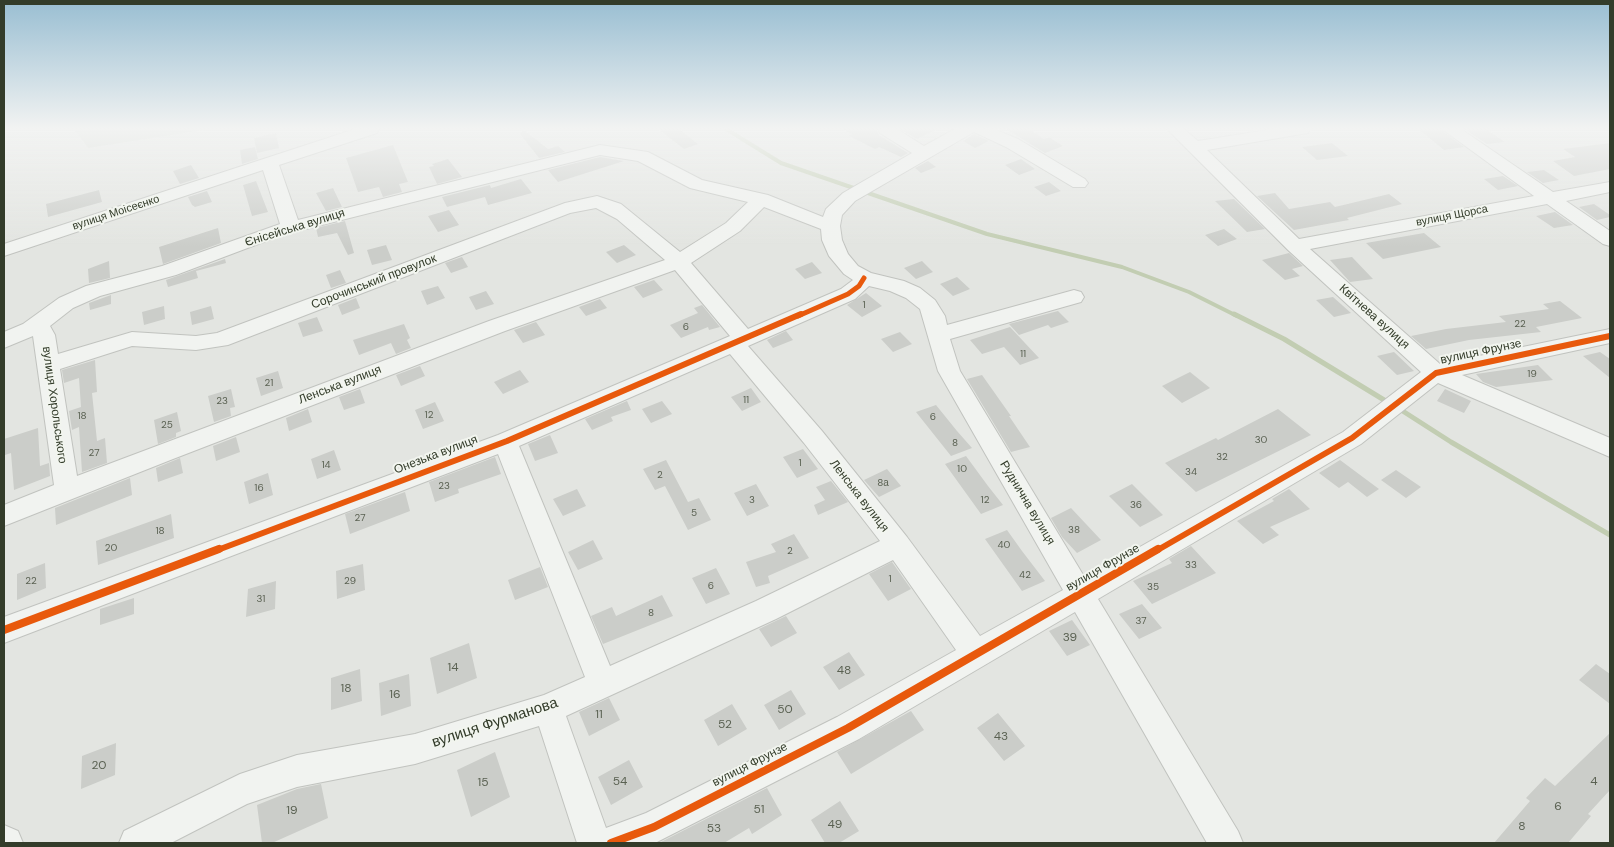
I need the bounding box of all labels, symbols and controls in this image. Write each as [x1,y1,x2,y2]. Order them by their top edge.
street label: вулиця Моісеєнко [71,193,161,233]
street label: вулиця Щорса [1415,203,1489,229]
street label: Єнісейська вулиця [243,206,347,250]
street label: Сорочинський провулок [309,251,439,313]
street label: Квітнева вулиця [1336,282,1412,352]
house number: 1 [862,299,866,311]
house number: 22 [1514,318,1526,330]
house number: 6 [683,321,689,333]
street label: вулиця Фрунзе [1439,336,1523,368]
street label: вулиця Хорольського [39,346,69,464]
house number: 11 [1020,348,1026,360]
street label: Ленська вулиця [296,363,384,407]
house number: 19 [1527,368,1537,380]
house number: 21 [265,377,273,389]
house number: 11 [743,394,749,406]
house number: 23 [216,395,228,407]
house number: 12 [425,409,433,421]
house number: 18 [77,410,87,422]
house number: 6 [930,411,936,423]
house number: 25 [161,419,173,431]
street label: Онезька вулиця [392,432,480,478]
house number: 30 [1255,434,1267,446]
house number: 8 [952,437,958,449]
house number: 27 [89,447,99,459]
house number: 32 [1216,451,1228,463]
house number: 1 [798,457,802,469]
street label: Ленська вулиця [826,457,892,535]
street label: Руднична вулиця [996,458,1058,548]
house number: 14 [321,459,331,471]
house number: 10 [957,463,967,475]
house number: 34 [1185,466,1197,478]
house number: 2 [657,469,663,481]
house number: 8а [877,477,889,489]
house number: 23 [438,480,450,492]
house number: 16 [254,482,264,494]
house number: 3 [749,494,755,506]
house number: 12 [981,494,989,506]
house number: 36 [1130,499,1142,511]
house number: 5 [691,507,697,519]
house number: 27 [355,512,365,524]
house number: 38 [1068,524,1080,536]
house number: 18 [155,525,165,537]
house number: 40 [998,539,1010,551]
street label: вулиця Фрунзе [1064,541,1142,595]
house number: 20 [105,542,117,554]
house number: 2 [787,545,793,557]
house number: 33 [1185,559,1197,571]
house number: 42 [1019,569,1031,581]
house number: 1 [888,573,892,585]
house number: 22 [25,575,37,587]
house number: 29 [344,575,356,587]
house number: 6 [708,580,714,592]
house number: 35 [1147,581,1159,593]
house number: 31 [257,593,265,605]
house number: 8 [648,607,654,619]
house number: 37 [1135,615,1147,627]
house number: 39 [1063,631,1077,645]
house number: 14 [447,661,459,675]
house number: 48 [837,664,851,678]
house number: 18 [340,682,352,696]
house number: 16 [389,688,401,702]
street label: вулиця Фурманова [430,694,560,752]
house number: 50 [777,703,793,717]
house number: 11 [595,708,603,722]
house number: 52 [718,718,732,732]
house number: 43 [994,730,1008,744]
street label: вулиця Фрунзе [710,740,790,790]
house number: 20 [92,759,106,773]
house number: 54 [613,775,627,789]
house number: 4 [1590,775,1598,789]
house number: 15 [477,776,489,790]
house number: 6 [1554,800,1562,814]
house number: 51 [753,803,765,817]
house number: 19 [286,804,298,818]
house number: 49 [828,818,842,832]
house number: 8 [1518,820,1526,834]
house number: 53 [707,822,721,836]

